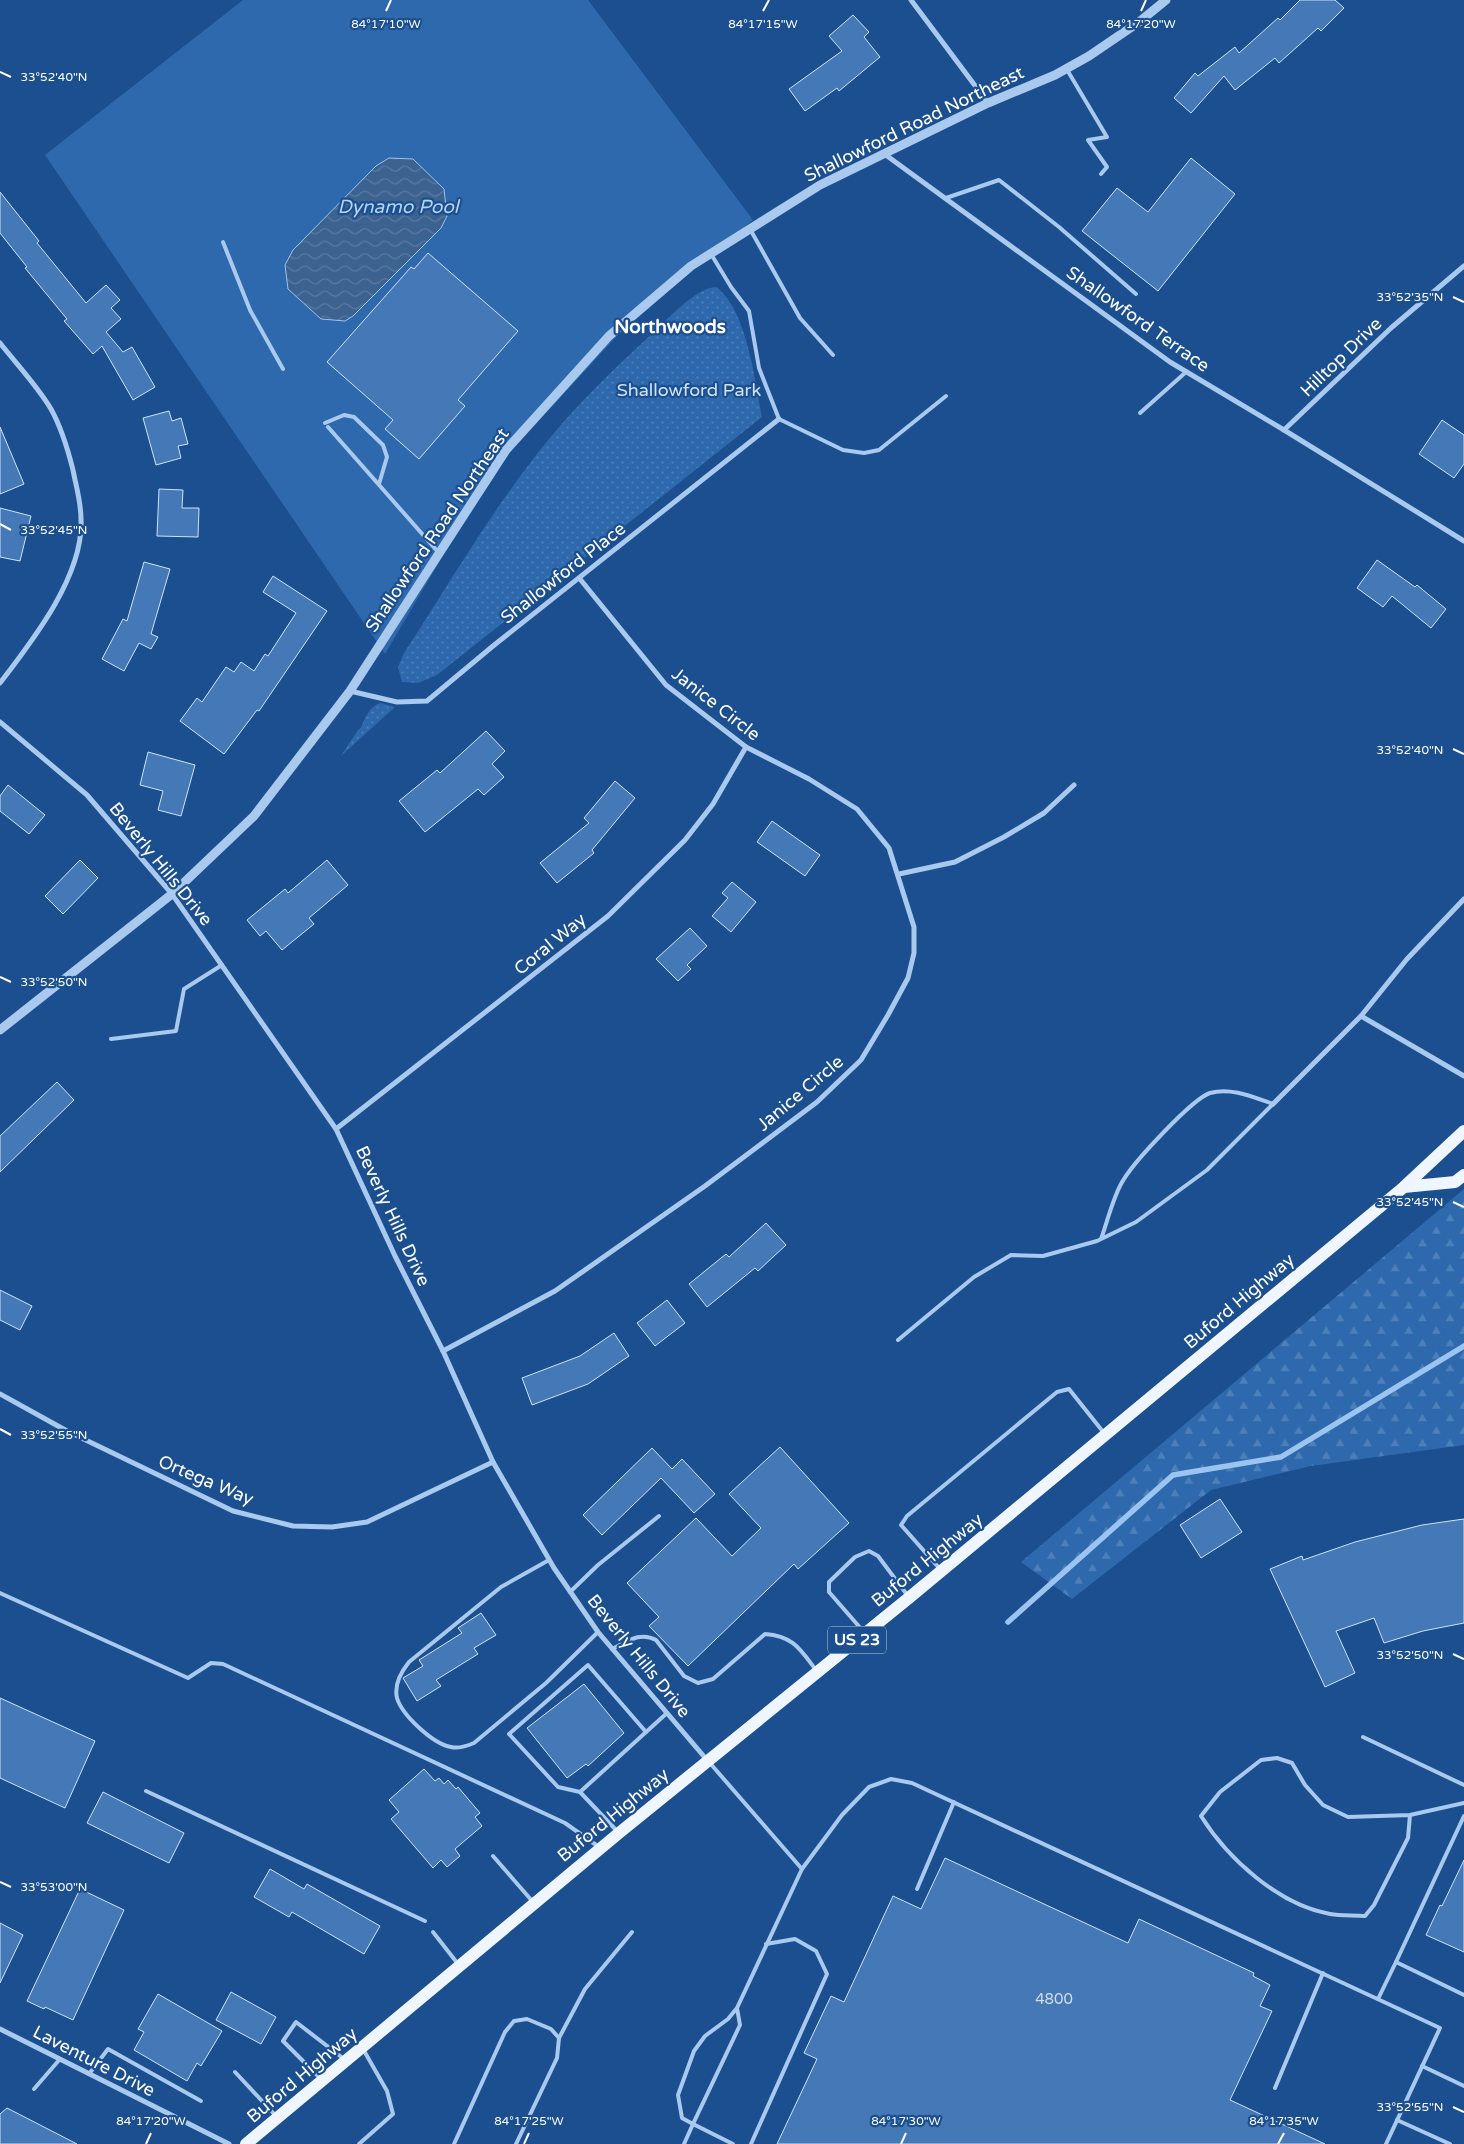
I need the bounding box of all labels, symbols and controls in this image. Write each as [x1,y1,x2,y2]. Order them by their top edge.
text: 84°17'10"W [351,17,421,31]
text: 84°17'15"W [728,17,798,31]
text: 84°17'20"W [1106,17,1176,31]
street label: Shallowford Road Northeast [801,61,1027,187]
text: 33°52'40"N [21,70,88,84]
water label: Dynamo Pool [338,196,461,218]
street label: Shallowford Terrace [1062,261,1214,377]
text: 33°52'35"N [1377,290,1444,304]
street label: Hilltop Drive [1296,313,1386,401]
district label: Northwoods [614,316,726,338]
park label: Shallowford Park [617,379,761,401]
street label: Shallowford Road Northeast [360,424,514,636]
street label: Shallowford Place [496,517,630,629]
text: 33°52'45"N [21,523,88,537]
street label: Janice Circle [667,663,765,745]
text: 33°52'40"N [1377,743,1444,757]
street label: Beverly Hills Drive [105,798,217,930]
street label: Coral Way [509,908,591,980]
text: 33°52'50"N [21,975,88,989]
street label: Janice Circle [752,1050,848,1136]
street label: Beverly Hills Drive [351,1142,435,1290]
text: 33°52'45"N [1377,1195,1444,1209]
street label: Buford Highway [1179,1248,1299,1353]
text: 33°52'55"N [21,1428,88,1442]
street label: Ortega Way [155,1450,257,1510]
street label: Buford Highway [867,1508,987,1612]
street label: Beverly Hills Drive [583,1590,695,1722]
road number: US 23 [828,1626,886,1654]
text: 33°52'50"N [1377,1648,1444,1662]
street label: Buford Highway [553,1763,673,1867]
text: 33°53'00"N [21,1880,88,1894]
house number: 4800 [1035,1990,1073,2008]
street label: Laventure Drive [29,2021,159,2101]
street label: Buford Highway [242,2022,362,2127]
text: 33°52'55"N [1377,2100,1444,2114]
text: 84°17'20"W [116,2114,186,2128]
text: 84°17'25"W [494,2114,564,2128]
text: 84°17'30"W [871,2114,941,2128]
text: 84°17'35"W [1249,2114,1319,2128]

